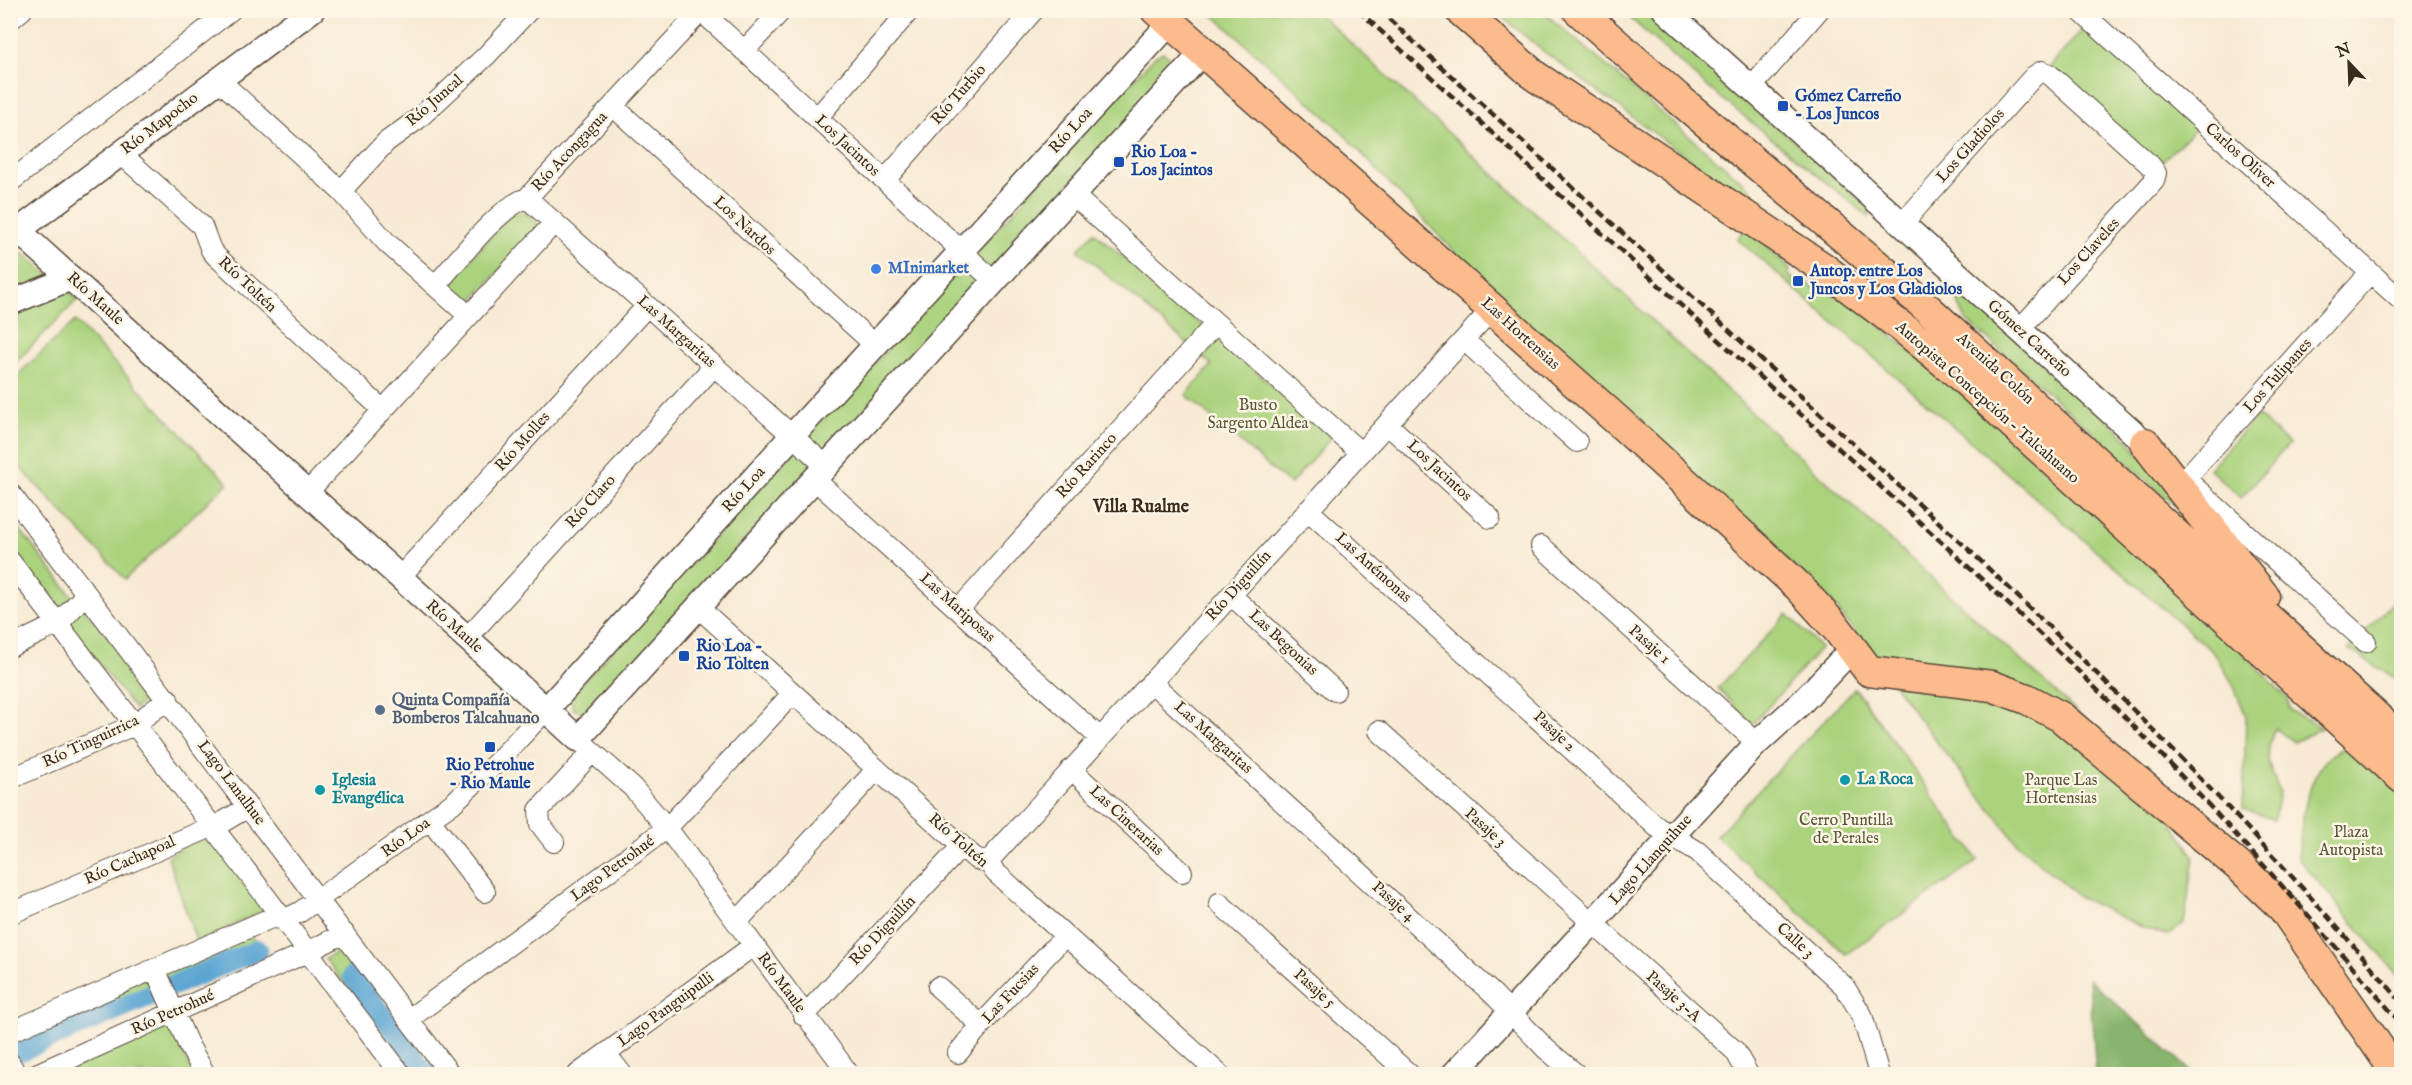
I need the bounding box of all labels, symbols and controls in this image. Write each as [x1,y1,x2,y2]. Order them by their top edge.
north arrow [2319,33,2379,93]
text: N [2333,39,2354,63]
street label: Río Turbio [927,60,991,130]
street label: Río Juncal [402,70,468,131]
place label: Gómez Carreño - Los Juncos [1795,87,1902,125]
street label: Río Mapocho [117,88,203,160]
marker: Gómez Carreño - Los Juncos [1776,99,1790,113]
street label: Río Loa [1045,104,1097,158]
street label: Los Gladiolos [1932,104,2010,187]
street label: Río Acongagua [528,108,612,196]
street label: Los Jacintos [810,111,884,181]
street label: Carlos Oliver [2200,119,2280,193]
place label: Rio Loa - Los Jacintos [1131,143,1213,181]
marker: Rio Loa - Los Jacintos [1112,155,1126,169]
street label: Los Nardos [709,192,780,260]
street label: Los Claveles [2054,214,2125,290]
street label: Río Toltén [214,253,281,318]
place label: MInimarket [888,259,970,279]
marker: MInimarket [869,262,883,276]
place label: Autop. entre Los Juncos y Los Gladiolos [1808,262,1962,300]
street label: Río Maule [62,268,128,330]
marker: Autop. entre Los Juncos y Los Gladiolos [1791,274,1805,288]
street label: Las Margaritas [633,291,720,373]
street label: Las Hortensias [1476,293,1564,375]
street label: Gómez Carreño [1983,296,2076,382]
street label: Autopista Concepción - Talcahuano [1890,317,2084,489]
street label: Avenida Colón [1951,328,2038,410]
street label: Los Tulipanes [2239,334,2317,417]
park label: Busto Sargento Aldea [1208,396,1309,434]
street label: Río Molles [491,408,555,476]
street label: Río Rarinco [1052,429,1122,503]
street label: Los Jacintos [1402,436,1476,506]
street label: Río Loa [718,463,770,517]
street label: Río Claro [562,471,621,533]
district label: Villa Rualme [1092,496,1190,519]
street label: Las Anémonas [1331,528,1416,608]
street label: Río Diguillín [1202,546,1276,626]
street label: Las Mariposas [915,569,999,647]
street label: Río Maule [421,596,487,658]
street label: Las Begonias [1244,606,1322,681]
street label: Pasaje 1 [1624,621,1674,669]
place label: Rio Loa - Rio Tolten [696,637,769,675]
marker: Rio Loa - Rio Tolten [677,649,691,663]
place label: Quinta Compañía Bomberos Talcahuano [392,691,540,729]
street label: Las Margaritas [1170,697,1257,779]
marker: Quinta Compañía Bomberos Talcahuano [373,703,387,717]
street label: Pasaje 2 [1529,707,1579,757]
street label: Río Tinguirrica [40,711,142,773]
street label: Lago Lanalhue [193,737,269,829]
marker: Rio Petrohue - Rio Maule [483,740,497,754]
place label: Rio Petrohue - Rio Maule [446,756,535,794]
place label: La Roca [1857,770,1914,790]
place label: Iglesia Evangélica [332,771,405,809]
park label: Parque Las Hortensias [2025,771,2098,809]
marker: La Roca [1838,773,1852,787]
street label: Las Cinerarias [1085,781,1168,861]
marker: Iglesia Evangélica [313,783,327,797]
street label: Pasaje 3 [1460,804,1510,852]
street label: Río Toltén [924,810,992,873]
street label: Lago Llanquihue [1605,811,1697,909]
park label: Cerro Puntilla de Perales [1799,811,1893,849]
street label: Río Loa [378,814,434,862]
park label: Plaza Autopista [2318,823,2383,861]
street label: Río Cachapoal [81,832,179,890]
street label: Lago Petrohué [567,832,659,906]
street label: Pasaje 4 [1367,877,1419,927]
street label: Río Diguillín [846,892,921,970]
street label: Calle 3 [1772,919,1818,963]
street label: Río Maule [752,949,810,1017]
street label: Las Fucsias [978,959,1044,1028]
street label: Pasaje 5 [1289,965,1339,1013]
street label: Pasaje 3-A [1641,967,1706,1028]
street label: Lago Panguipulli [614,968,718,1052]
street label: Río Petrohué [128,986,218,1040]

